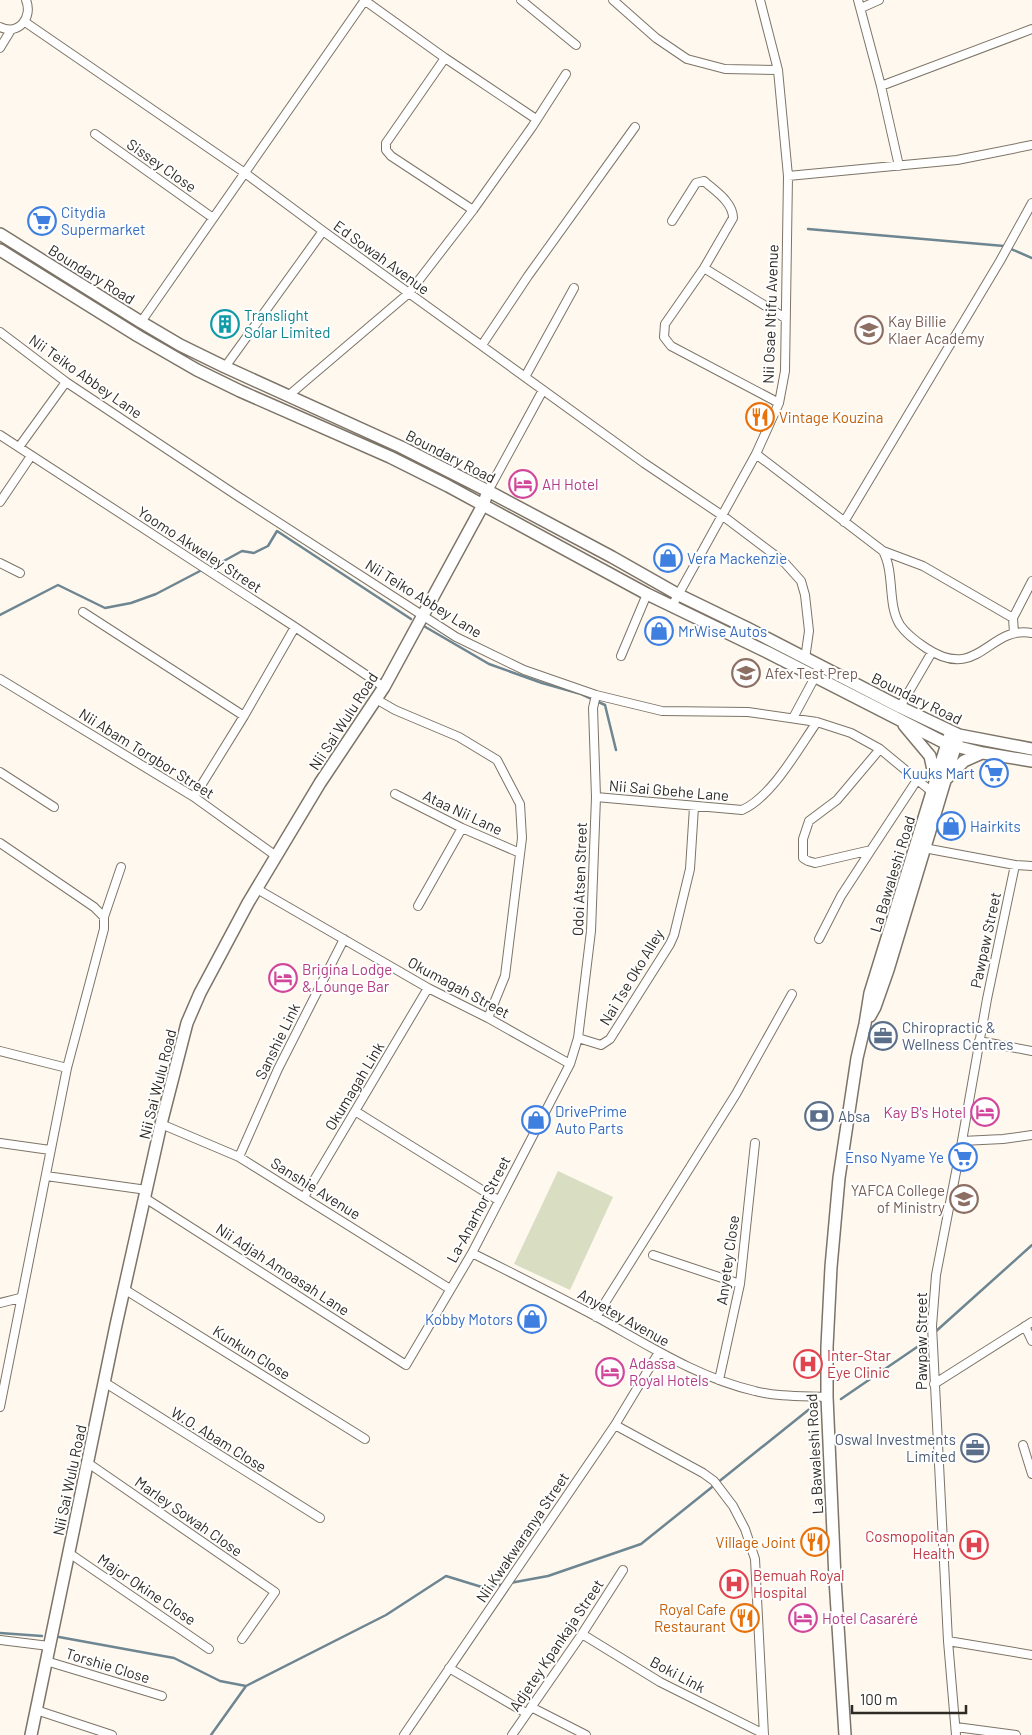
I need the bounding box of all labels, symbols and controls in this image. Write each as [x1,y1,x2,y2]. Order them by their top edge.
street label: Sissey Close [124,135,200,195]
place label: Citydia Supermarket [61,203,146,238]
supermarket icon: Citydia Supermarket [27,206,57,236]
street label: Ed Sowah Avenue [331,216,433,298]
street label: Boundary Road [45,240,139,308]
street label: Nii Osae Ntifu Avenue [759,244,781,384]
place label: Translight Solar Limited [244,306,331,341]
building icon: Translight Solar Limited [210,309,240,339]
place label: Kay Billie Klaer Academy [888,312,985,347]
school or university icon: Kay Billie Klaer Academy [854,315,884,345]
street label: Nii Teiko Abbey Lane [26,330,146,422]
restaurant icon: Vintage Kouzina [745,402,775,432]
place label: Vintage Kouzina [779,408,883,426]
street label: Boundary Road [403,426,499,486]
hotel icon: AH Hotel [508,469,538,499]
place label: AH Hotel [542,475,599,493]
street label: Yoomo Akweley Street [134,502,266,596]
shop icon: Vera Mackenzie [653,543,683,573]
place label: Vera Mackenzie [687,549,787,567]
street label: Nii Teiko Abbey Lane [363,555,485,641]
shop icon: MrWise Autos [644,616,674,646]
place label: MrWise Autos [678,622,767,640]
school or university icon: Afex Test Prep [731,658,761,688]
place label: Afex Test Prep [765,664,858,682]
street label: Boundary Road [869,668,965,728]
street label: Nii Sai Wulu Road [305,669,381,773]
street label: Nii Abam Torgbor Street [76,704,218,802]
supermarket icon: Kuuks Mart [979,758,1009,788]
place label: Kuuks Mart [903,764,975,782]
street label: Nii Sai Gbehe Lane [608,776,730,804]
street label: Ataa Nii Lane [420,786,506,838]
shop icon: Hairkits [936,811,966,841]
street label: La Bawaleshi Road [866,814,918,934]
place label: Hairkits [970,817,1021,835]
street label: Odoi Atsen Street [568,822,590,936]
street label: Pawpaw Street [966,890,1004,990]
street label: Nai Tse Oko Alley [595,926,667,1028]
street label: Okumagah Street [405,953,513,1021]
place label: Brigina Lodge & Lounge Bar [302,960,392,995]
hotel icon: Brigina Lodge & Lounge Bar [268,963,298,993]
street label: Sanshie Link [251,1000,303,1082]
place label: Chiropractic & Wellness Centres [902,1018,1013,1053]
office icon: Chiropractic & Wellness Centres [868,1021,898,1051]
street label: Nii Sai Wulu Road [135,1027,179,1141]
street label: Okumagah Link [321,1038,388,1133]
hotel icon: Kay B's Hotel [970,1097,1000,1127]
bank icon: Absa [804,1101,834,1131]
place label: DrivePrime Auto Parts [555,1102,627,1137]
place label: Kay B's Hotel [884,1103,966,1121]
shop icon: DrivePrime Auto Parts [521,1105,551,1135]
place label: Absa [838,1107,870,1125]
supermarket icon: Enso Nyame Ye [948,1142,978,1172]
place label: Enso Nyame Ye [845,1148,944,1166]
street label: Sanshie Avenue [268,1153,364,1223]
street label: La-Anarhor Street [442,1153,514,1265]
place label: YAFCA College of Ministry [851,1181,945,1216]
school or university icon: YAFCA College of Ministry [949,1184,979,1214]
street label: Anyetey Close [712,1214,742,1306]
street label: Nii Adjah Amoasah Lane [213,1219,353,1319]
street label: Anyetey Avenue [575,1284,673,1350]
street label: Pawpaw Street [912,1292,930,1390]
shop icon: Kobby Motors [517,1304,547,1334]
place label: Kobby Motors [425,1310,513,1328]
street label: Kunkun Close [210,1321,294,1383]
place label: Inter-Star Eye Clinic [827,1346,891,1381]
hospital icon: Inter-Star Eye Clinic [793,1349,823,1379]
place label: Adassa Royal Hotels [629,1354,709,1389]
hotel icon: Adassa Royal Hotels [595,1357,625,1387]
street label: La Bawaleshi Road [802,1393,826,1515]
street label: W.O. Abam Close [168,1402,270,1476]
street label: Nii Sai Wulu Road [48,1423,90,1537]
place label: Oswal Investments Limited [835,1430,956,1465]
office icon: Oswal Investments Limited [960,1433,990,1463]
street label: Nii Kwakwaranya Street [472,1468,572,1606]
street label: Marley Sowah Close [132,1472,246,1560]
restaurant icon: Village Joint [800,1527,830,1557]
place label: Cosmopolitan Health [865,1527,955,1562]
hospital icon: Cosmopolitan Health [959,1530,989,1560]
place label: Village Joint [716,1533,796,1551]
street label: Major Okine Close [95,1550,199,1628]
place label: Bemuah Royal Hospital [753,1566,844,1601]
hospital icon: Bemuah Royal Hospital [719,1569,749,1599]
street label: Adjetey Kpankaja Street [505,1576,607,1714]
place label: Royal Cafe Restaurant [654,1600,726,1635]
restaurant icon: Royal Cafe Restaurant [730,1603,760,1633]
hotel icon: Hotel Casaréré [788,1603,818,1633]
place label: Hotel Casaréré [822,1609,918,1627]
street label: Torshie Close [64,1644,152,1686]
street label: Boki Link [647,1652,709,1696]
scale bar [852,1682,966,1714]
text: 100 m [860,1690,898,1708]

